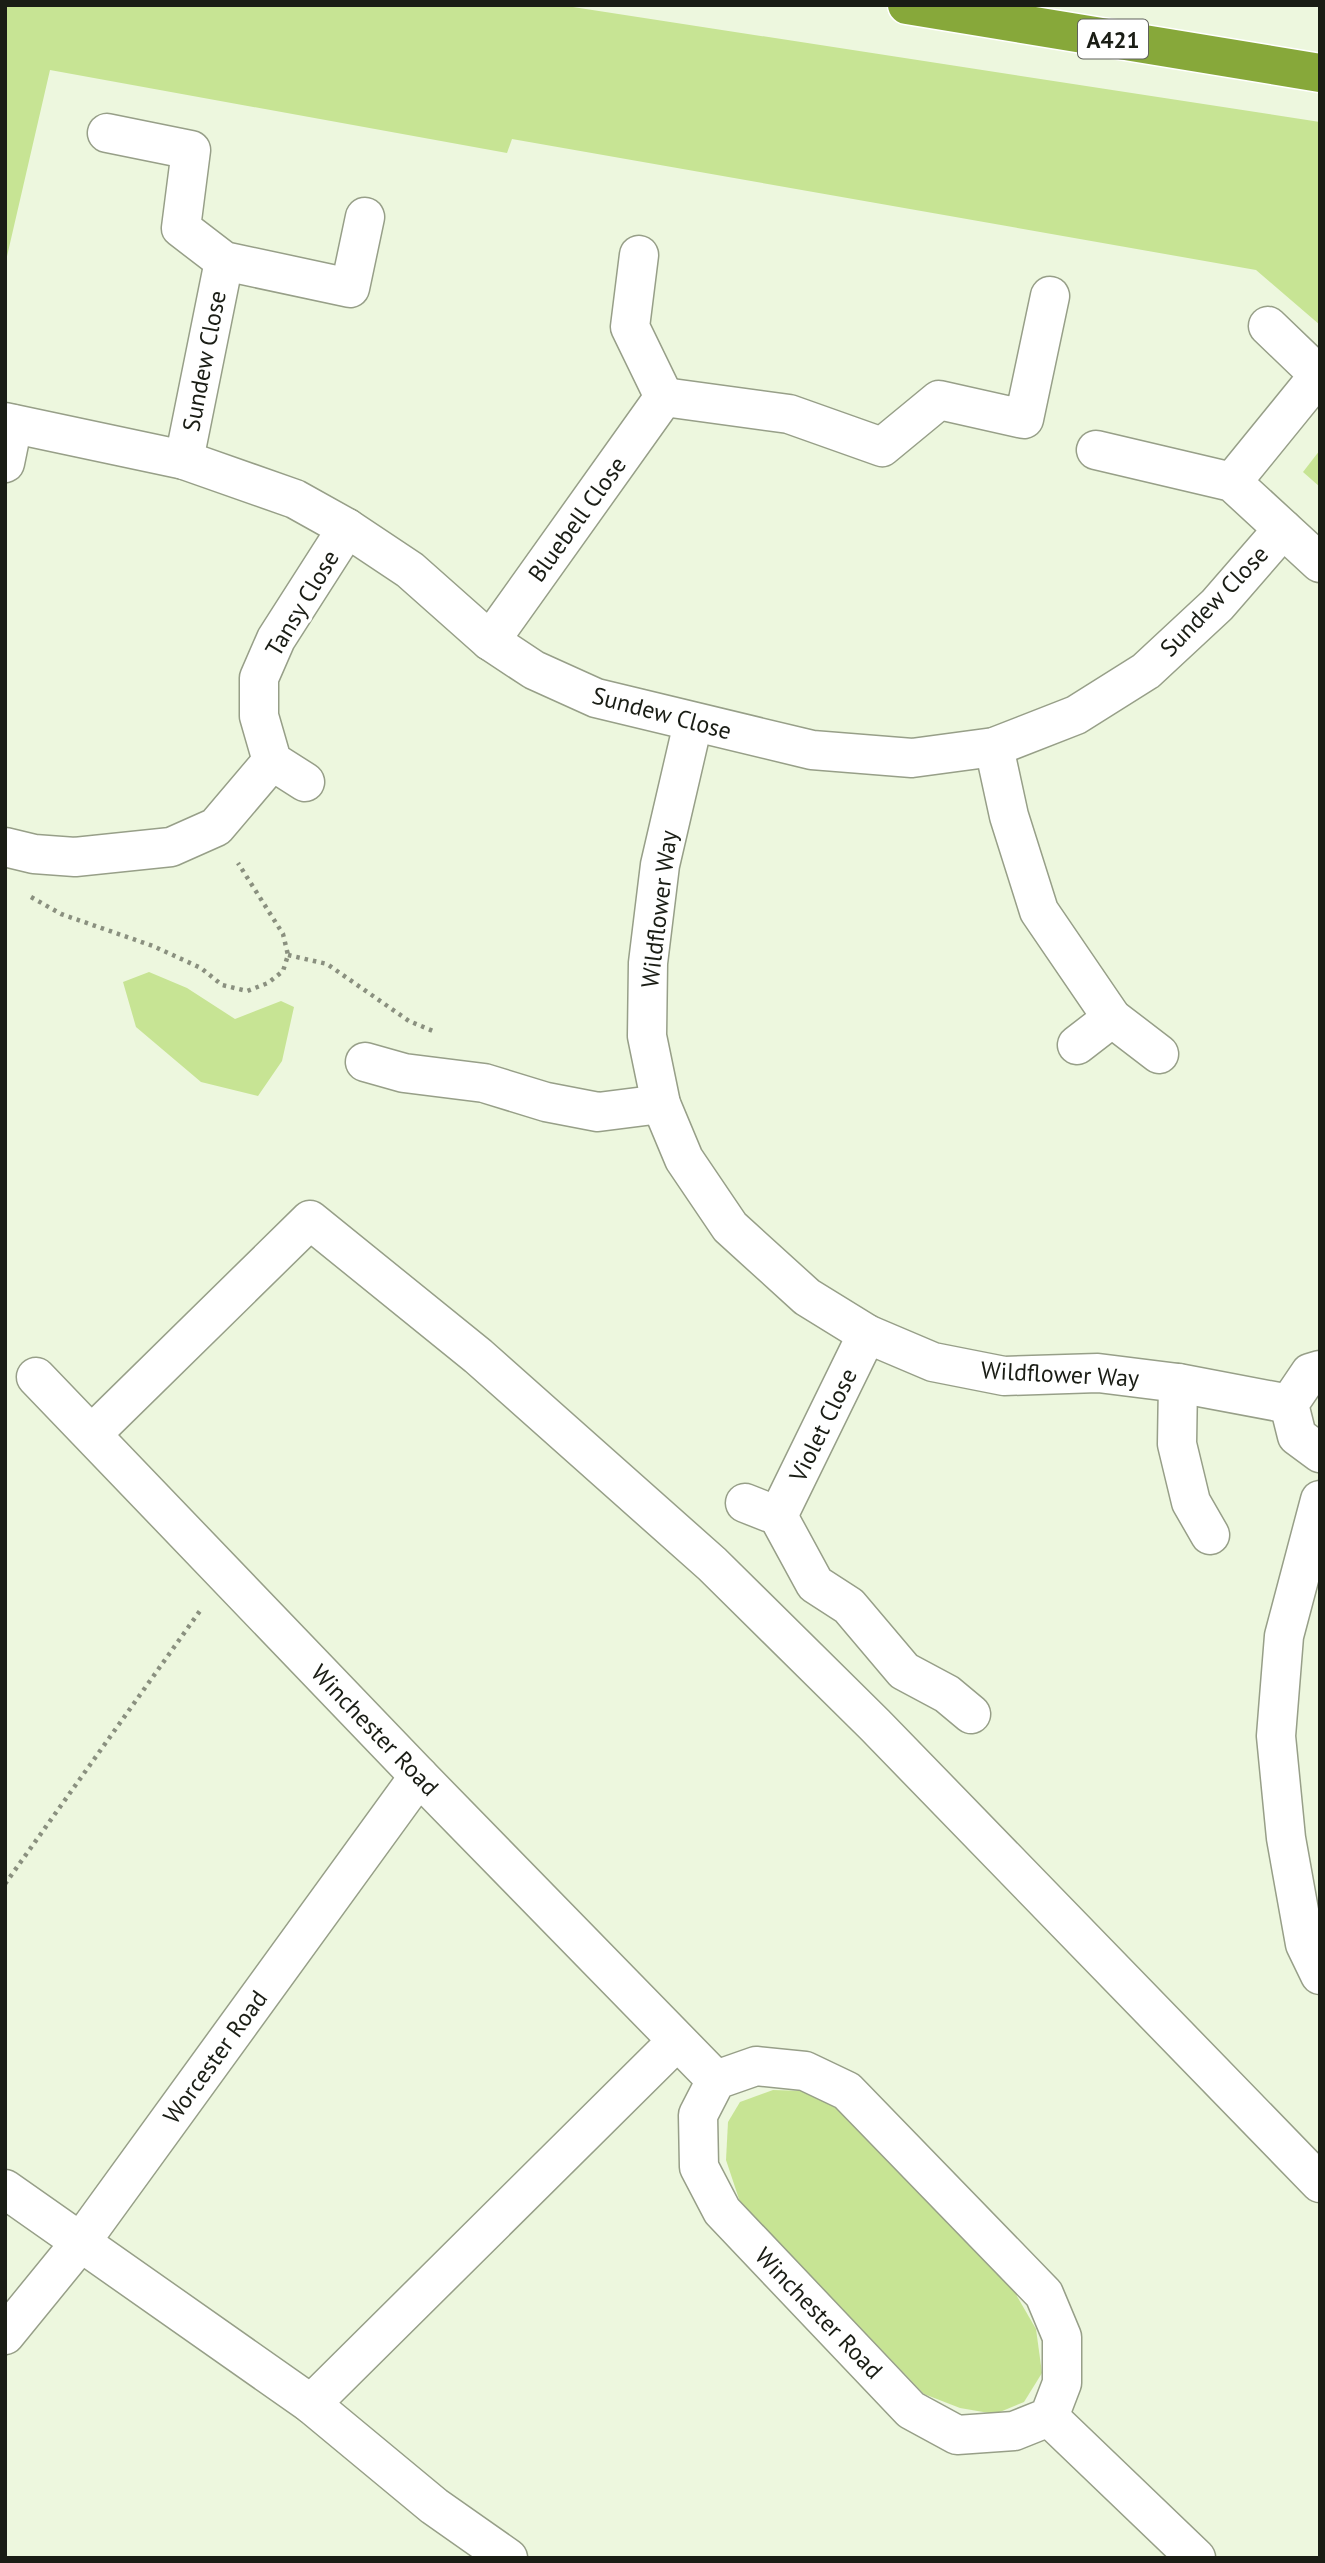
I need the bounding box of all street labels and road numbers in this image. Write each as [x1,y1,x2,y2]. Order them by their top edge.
road number: A421 [1078,20,1148,58]
street label: Sundew Close [175,288,233,434]
street label: Bluebell Close [521,450,633,588]
street label: Sundew Close [1153,539,1275,663]
street label: Tansy Close [258,544,346,662]
street label: Sundew Close [589,680,735,746]
street label: Wildflower Way [634,828,684,990]
street label: Wildflower Way [980,1354,1140,1394]
street label: Violet Close [782,1363,864,1488]
street label: Winchester Road [304,1658,446,1802]
street label: Worcester Road [156,1984,274,2130]
street label: Winchester Road [748,2241,890,2385]

